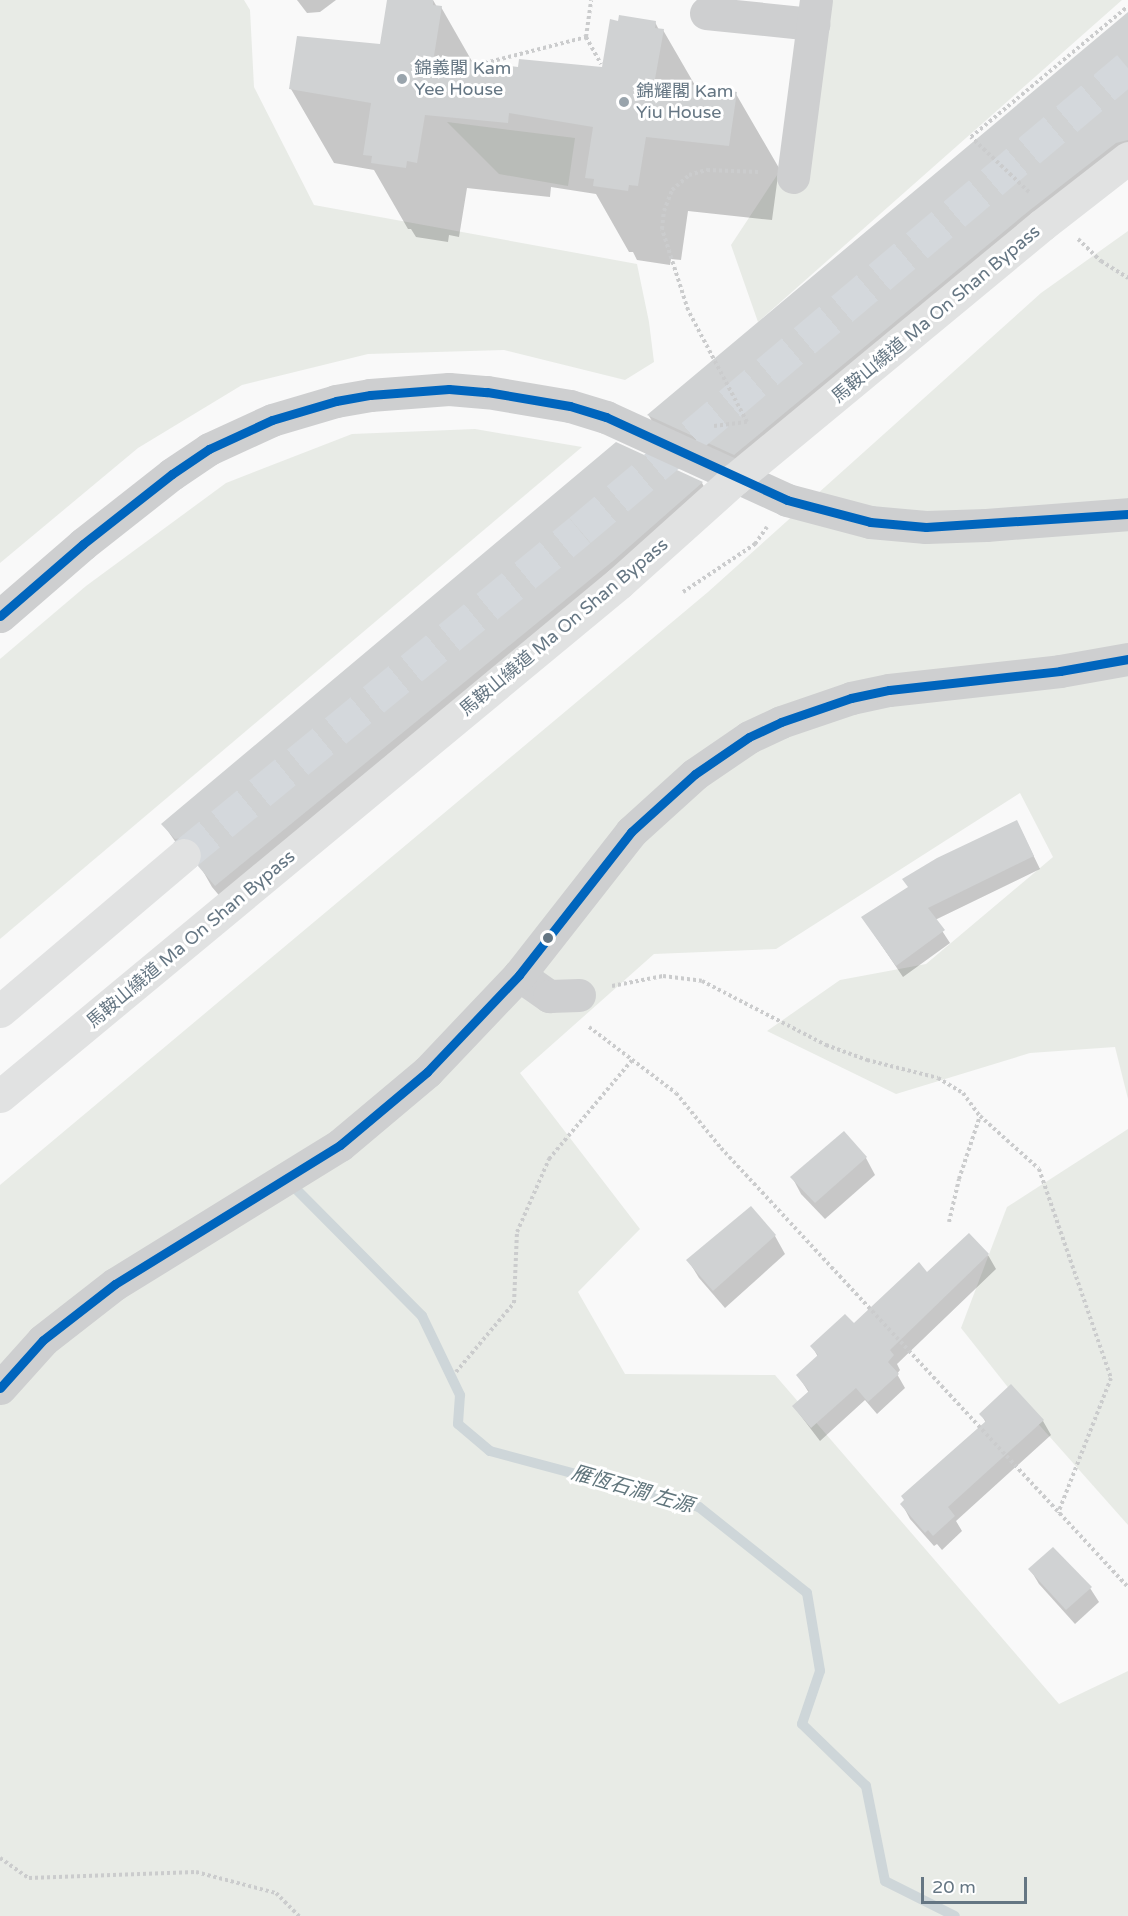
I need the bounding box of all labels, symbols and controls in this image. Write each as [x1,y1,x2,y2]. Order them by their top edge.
place label: 錦義閣 Kam Yee House [414,58,511,100]
marker: 錦義閣 Kam Yee House [395,72,409,86]
place label: 錦耀閣 Kam Yiu House [636,81,733,124]
marker: 錦耀閣 Kam Yiu House [617,95,631,109]
street label: 馬鞍山繞道 Ma On Shan Bypass [827,220,1045,408]
street label: 馬鞍山繞道 Ma On Shan Bypass [455,533,673,721]
street label: 馬鞍山繞道 Ma On Shan Bypass [82,845,300,1033]
unlabelled marker [542,932,554,944]
water label: 雁恆石澗 左源 [569,1461,695,1519]
scale bar [924,1865,1030,1903]
text: 20 m [932,1876,976,1898]

